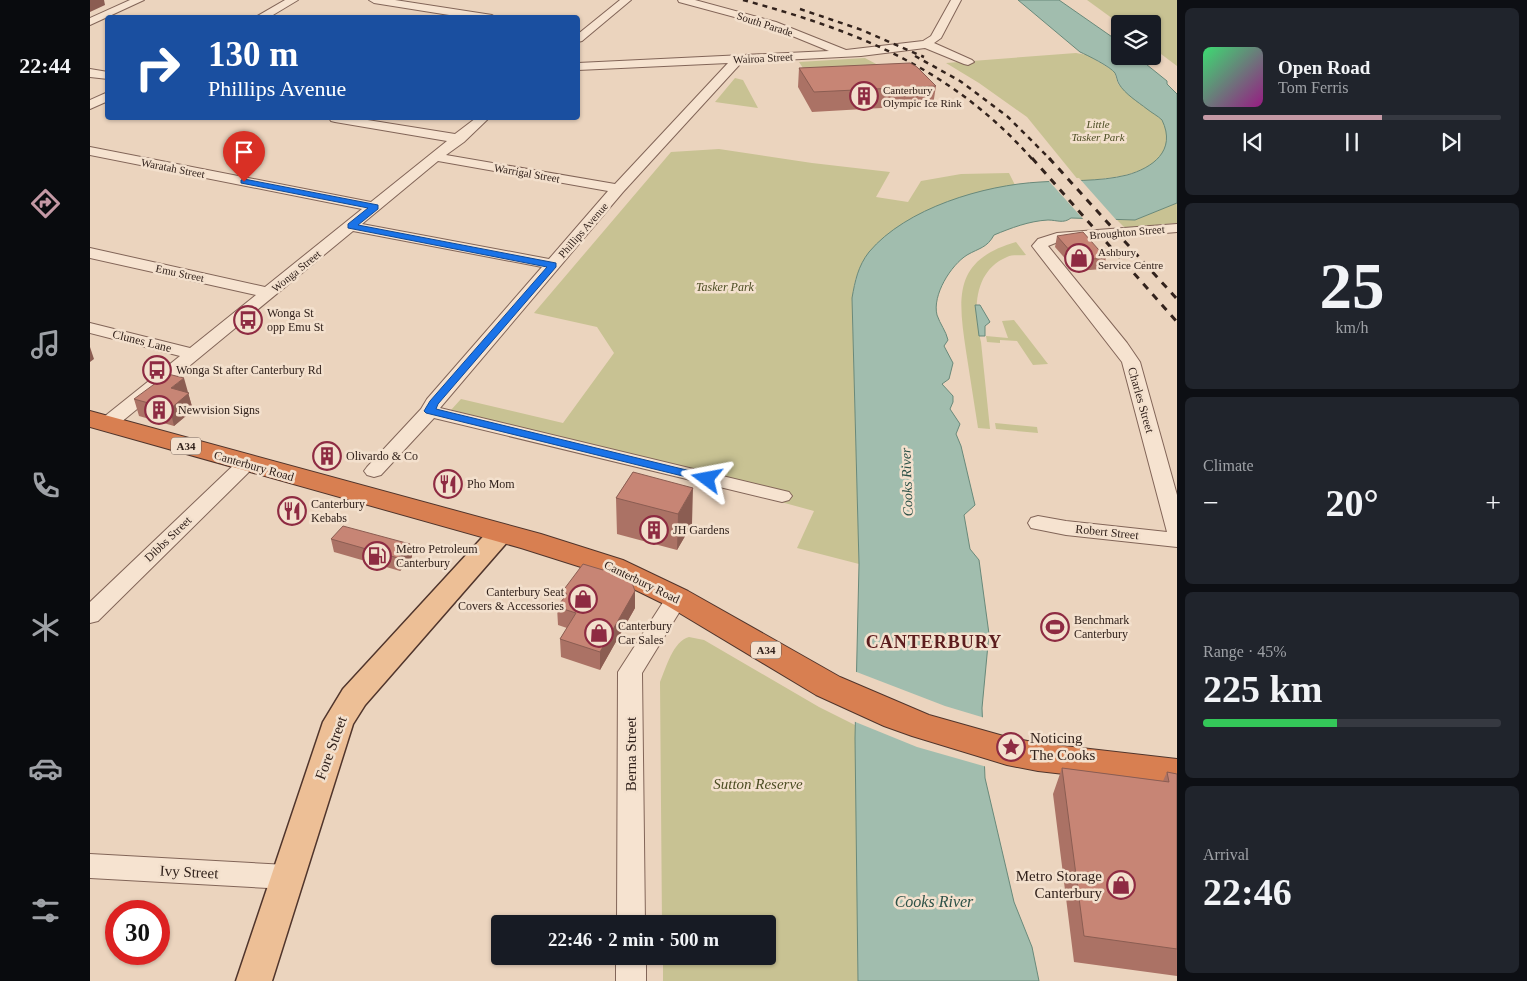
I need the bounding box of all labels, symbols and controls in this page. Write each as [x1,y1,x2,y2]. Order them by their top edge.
street label: South Parade [735,9,795,39]
map controls [1111,15,1161,65]
button: layers [1111,15,1161,65]
icon: right [125,35,190,100]
text: 130 m [208,35,298,74]
street label: Wairoa Street [733,50,793,66]
text: 22:44 [19,53,71,78]
text: Open Road [1278,57,1370,78]
text: Phillips Avenue [208,76,346,101]
text: Tom Ferris [1278,79,1348,96]
building icon: Canterbury Olympic Ice Rink [849,81,879,111]
place label: Canterbury Olympic Ice Rink [883,84,962,109]
park label: Little Tasker Park [1071,118,1126,143]
icon: previous [1239,128,1267,156]
icon: pause [1338,128,1366,156]
icon: next [1437,128,1465,156]
pin [223,131,265,182]
icon: arrive [230,138,258,166]
street label: Waratah Street [140,156,206,180]
street label: Warrigal Street [493,161,561,185]
icon: directions [28,186,63,221]
street label: Phillips Avenue [556,200,610,260]
street label: Broughton Street [1089,223,1165,241]
shop icon: Ashbury Service Centre [1064,243,1094,273]
place label: Ashbury Service Centre [1098,246,1163,271]
street label: Wonga Street [269,248,323,294]
text: 25 [1320,250,1385,322]
street label: Emu Street [155,262,205,284]
park label: Tasker Park [696,280,755,294]
bus stop icon: Wonga St opp Emu St [233,305,263,335]
place label: Wonga St opp Emu St [267,306,324,334]
text: km/h [1336,319,1368,336]
icon: music [28,327,63,362]
street label: Clunes Lane [111,327,173,355]
bus stop icon: Wonga St after Canterbury Rd [142,355,172,385]
place label: Wonga St after Canterbury Rd [176,363,322,377]
street label: Charles Street [1125,366,1157,435]
building icon: Newvision Signs [144,395,174,425]
place label: Newvision Signs [178,403,260,417]
road number: A34 [171,438,201,454]
building icon: Olivardo & Co [312,441,342,471]
water label: Cooks River [898,447,916,517]
street label: Canterbury Road [213,448,295,484]
place label: Olivardo & Co [346,449,418,463]
position arrow [680,452,732,504]
text: Climate [1203,457,1254,474]
icon: phone [28,468,63,503]
restaurant icon: Pho Mom [433,469,463,499]
place label: Pho Mom [467,477,515,491]
text: 20° [1325,482,1379,524]
text: − [1203,487,1219,518]
text: + [1485,487,1501,518]
restaurant icon: Canterbury Kebabs [277,496,307,526]
place label: Canterbury Kebabs [311,497,365,525]
street label: Dibbs Street [142,513,195,565]
building icon: JH Gardens [639,515,669,545]
street label: Robert Street [1075,522,1140,542]
place label: JH Gardens [673,523,730,537]
fuel station icon: Metro Petroleum Canterbury [362,541,392,571]
place label: Metro Petroleum Canterbury [396,542,478,570]
street label: Canterbury Road [602,558,682,606]
shop icon: Canterbury Seat Covers & Accessories [568,584,598,614]
place label: Canterbury Seat Covers & Accessories [458,585,565,613]
icon: climate [28,610,63,645]
sports icon: Benchmark Canterbury [1040,612,1070,642]
place label: Benchmark Canterbury [1074,613,1129,641]
shop icon: Canterbury Car Sales [584,618,614,648]
place label: Canterbury Car Sales [618,619,672,647]
district label: CANTERBURY [866,632,1002,652]
road number: A34 [751,642,781,658]
text: Range · 45% [1203,643,1287,660]
text: 225 km [1203,668,1322,710]
street label: Fore Street [312,713,350,782]
street label: Berna Street [623,716,639,791]
place label: Noticing The Cooks [1030,730,1096,763]
place icon: Noticing The Cooks [996,732,1026,762]
icon: car [28,751,63,786]
park label: Sutton Reserve [713,776,803,792]
text: Arrival [1203,846,1249,863]
street label: Ivy Street [159,862,220,882]
place label: Metro Storage Canterbury [1016,868,1102,901]
shop icon: Metro Storage Canterbury [1106,870,1136,900]
text: 22:46 [1203,871,1292,913]
icon: filters [28,893,63,928]
water label: Cooks River [895,893,974,910]
speed limit sign: 30 [105,900,170,965]
text: 22:46 · 2 min · 500 m [548,929,719,950]

